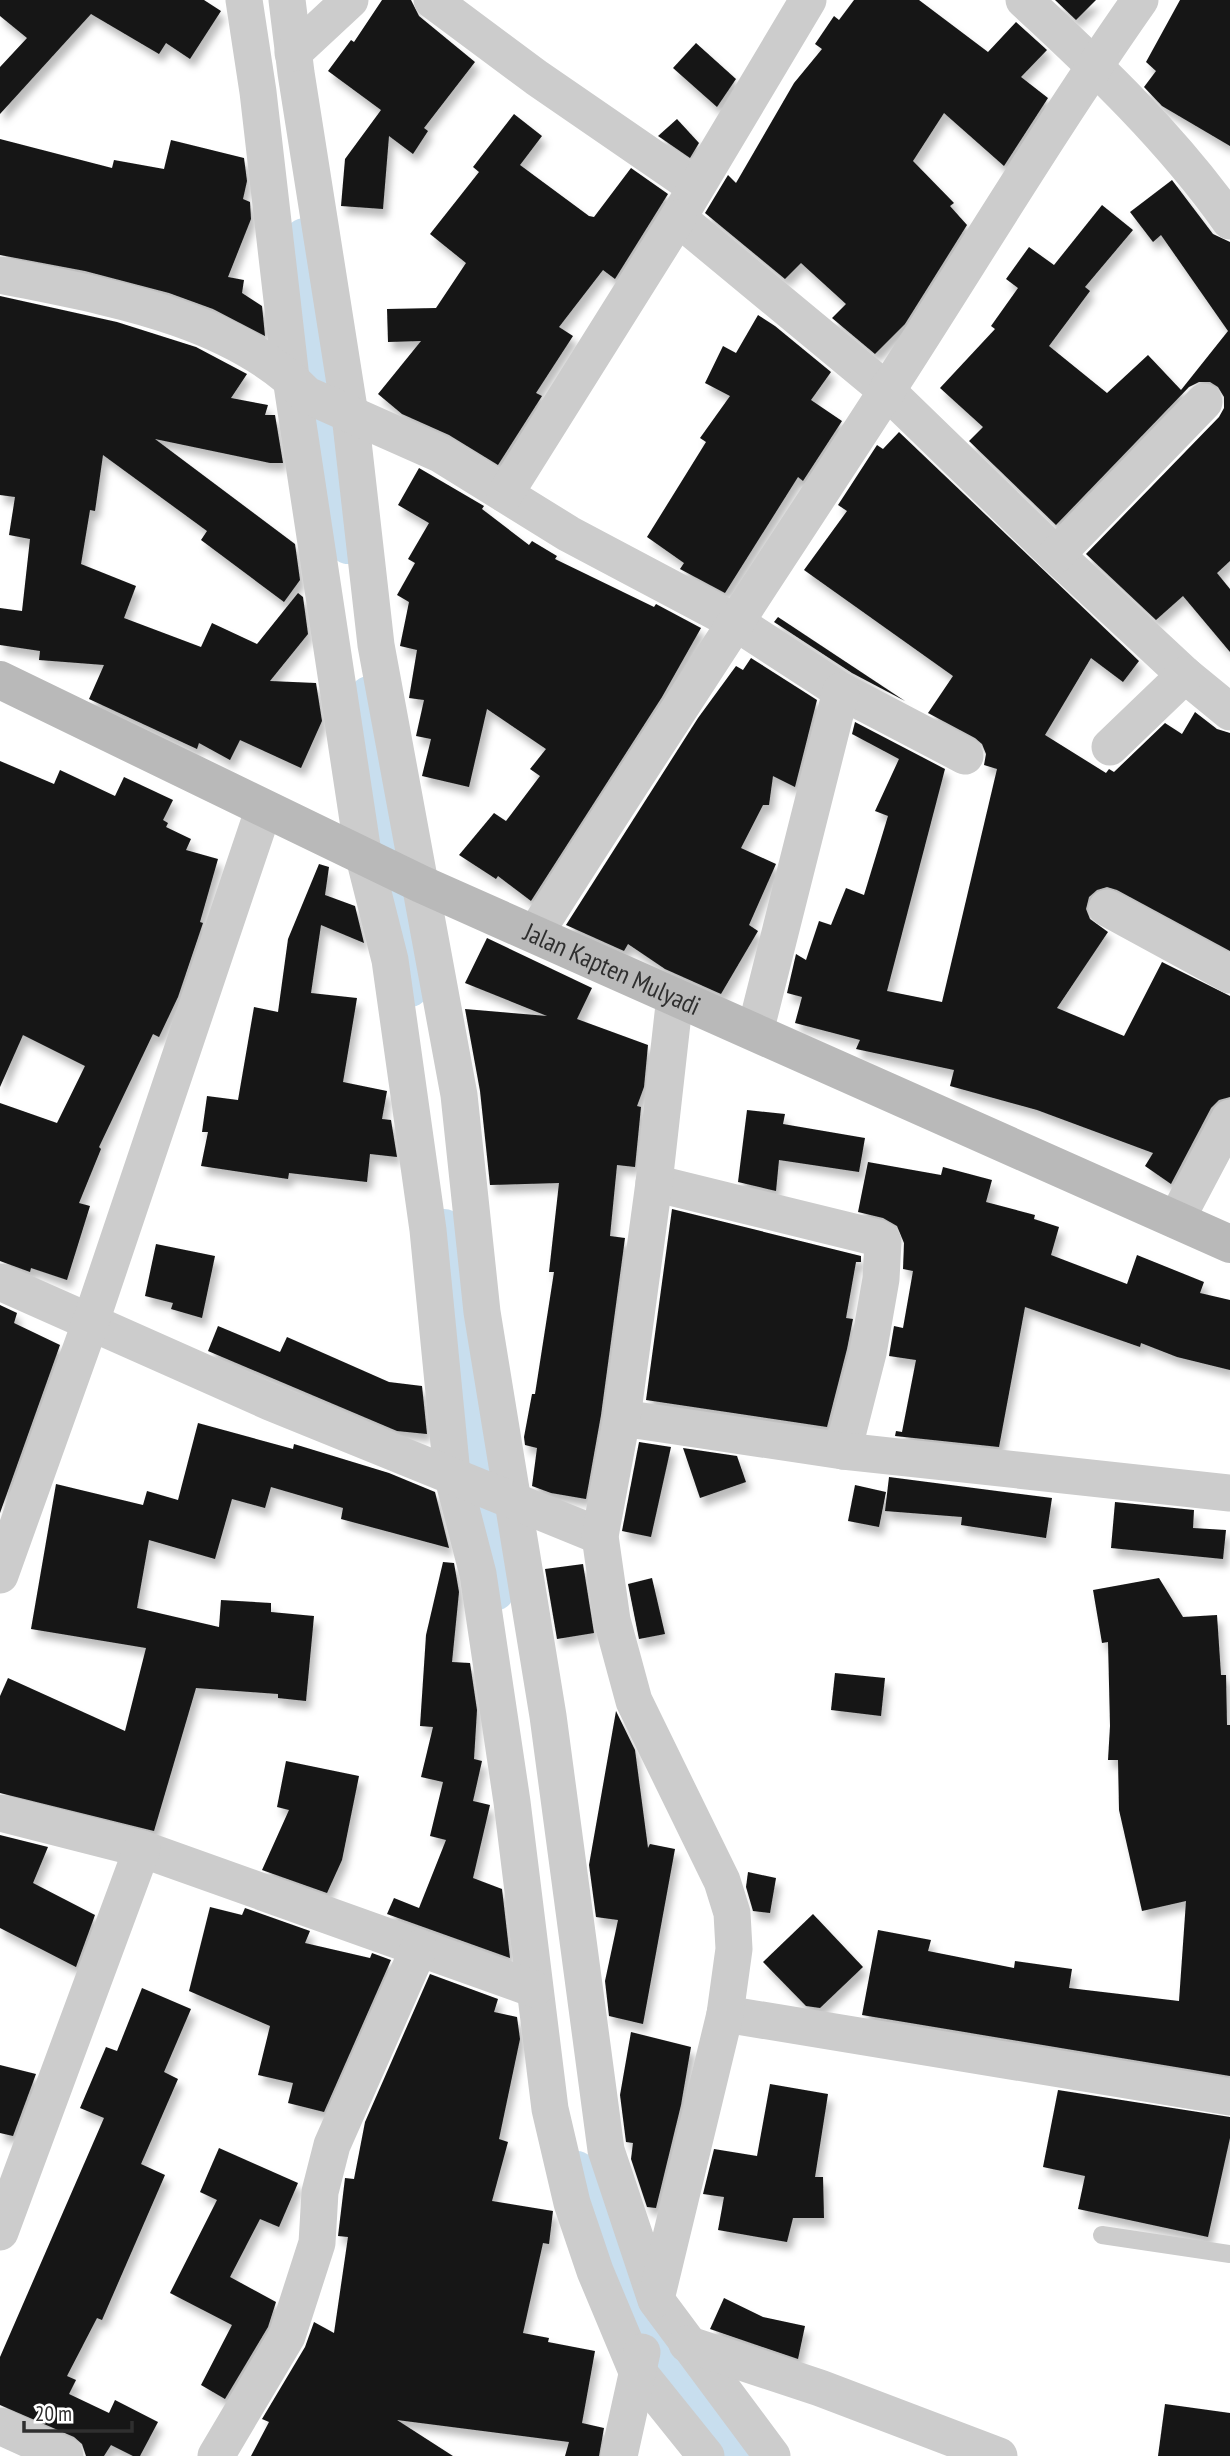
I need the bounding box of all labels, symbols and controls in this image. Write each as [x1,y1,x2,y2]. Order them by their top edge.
street label: Jalan Kapten Mulyadi [518,915,706,1022]
scale bar [24,2390,133,2434]
text: 20 m [35,2400,72,2427]

